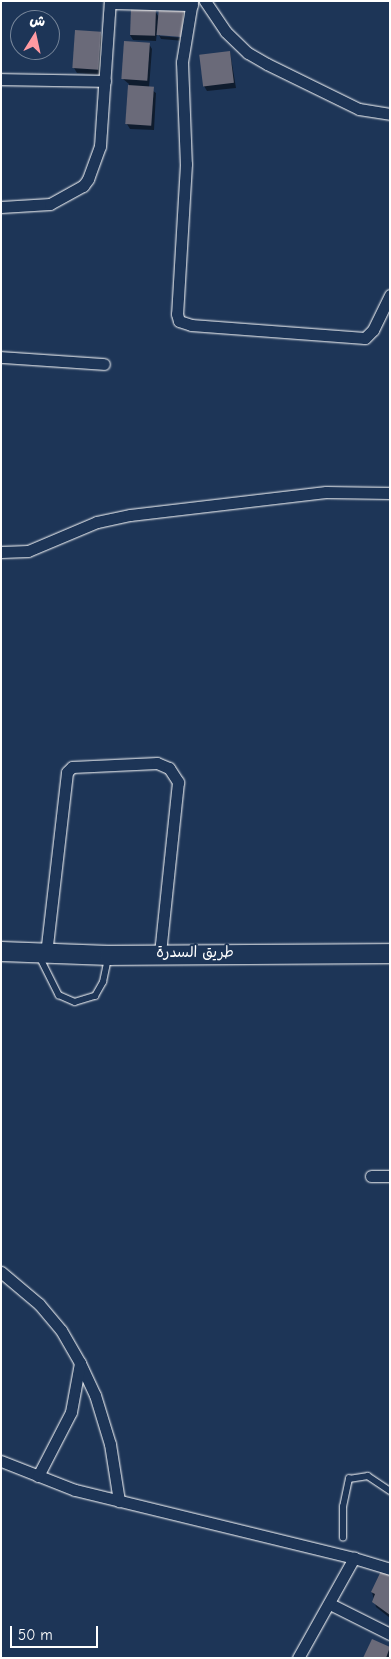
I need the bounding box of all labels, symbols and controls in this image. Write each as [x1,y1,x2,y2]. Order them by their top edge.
north arrow [10,10,60,60]
text: ش [28,11,47,30]
street label: طريق السدرة [156,944,234,962]
scale bar [12,1616,100,1648]
text: 50 m [18,1626,53,1644]

